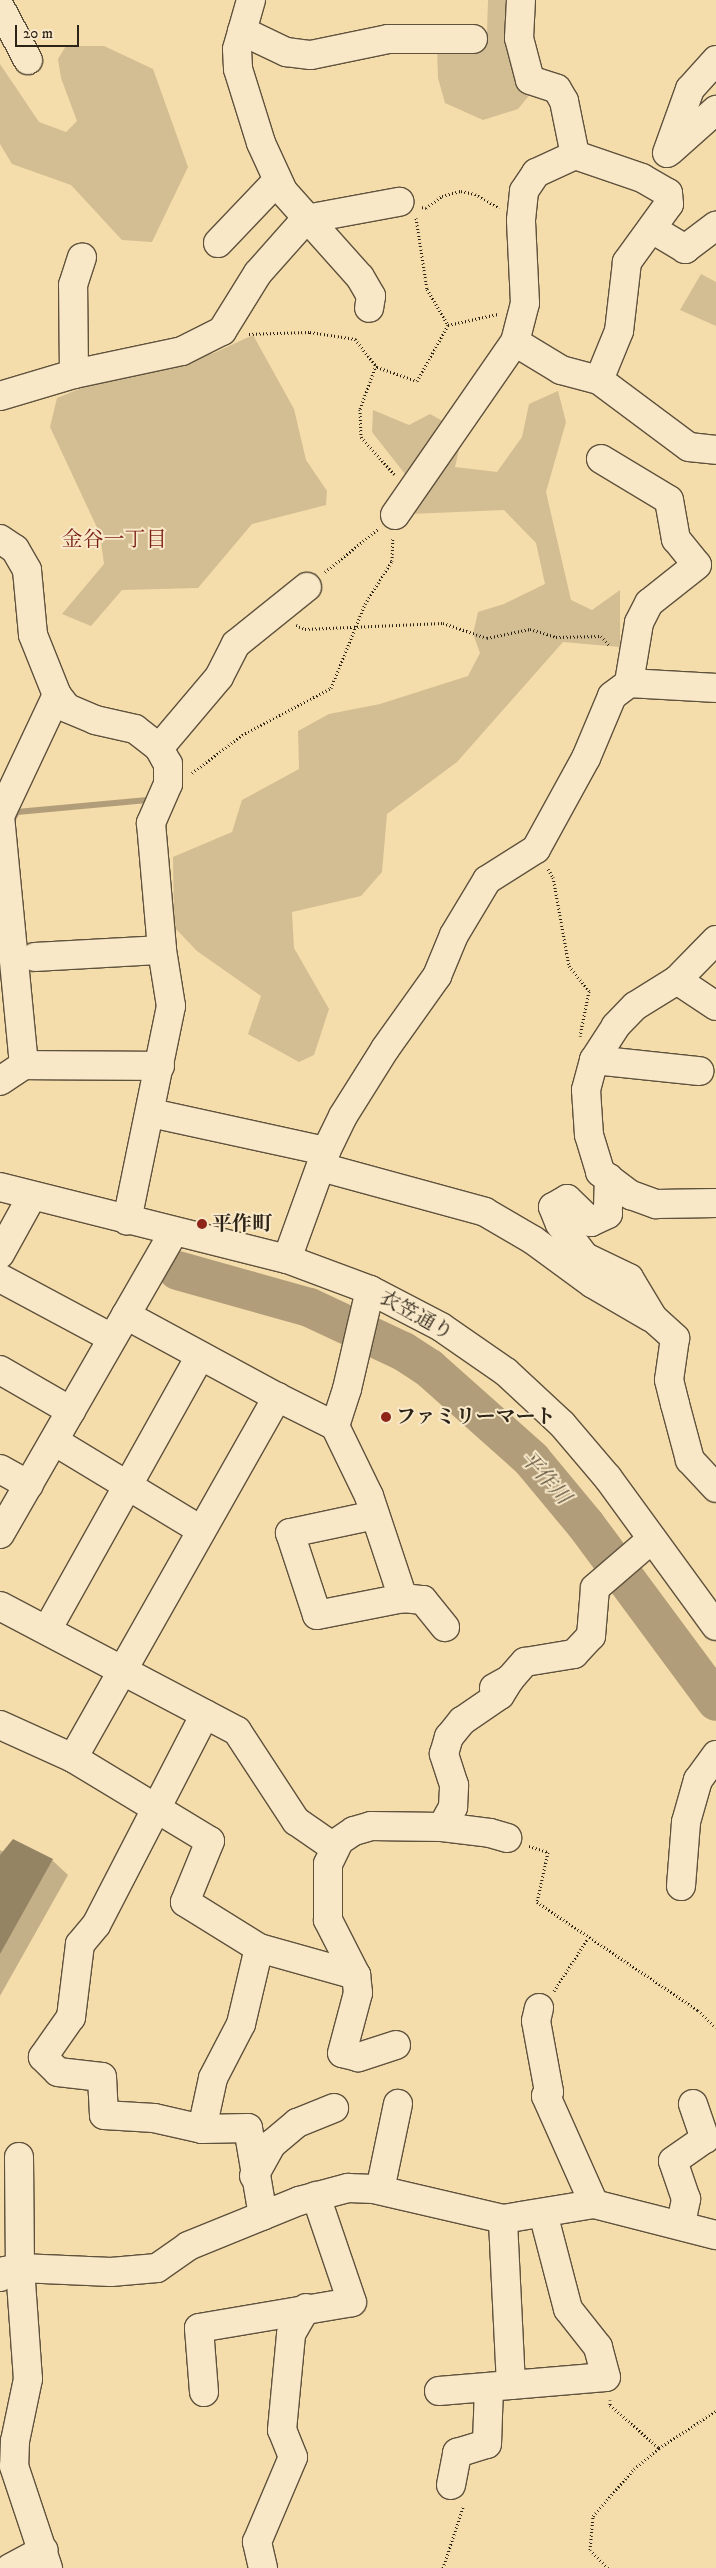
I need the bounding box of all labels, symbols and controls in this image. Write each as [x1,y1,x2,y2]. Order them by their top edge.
scale bar [18,15,81,47]
text: 20 m [23,24,53,43]
district label: 金谷一丁目 [62,527,166,553]
place label: 平作町 [212,1212,272,1236]
marker: 平作町 [196,1218,208,1230]
street label: 衣笠通り [375,1286,457,1346]
place label: ファミリーマート [396,1405,556,1429]
marker: ファミリーマート [380,1411,392,1423]
water label: 平作川 [515,1446,575,1510]

